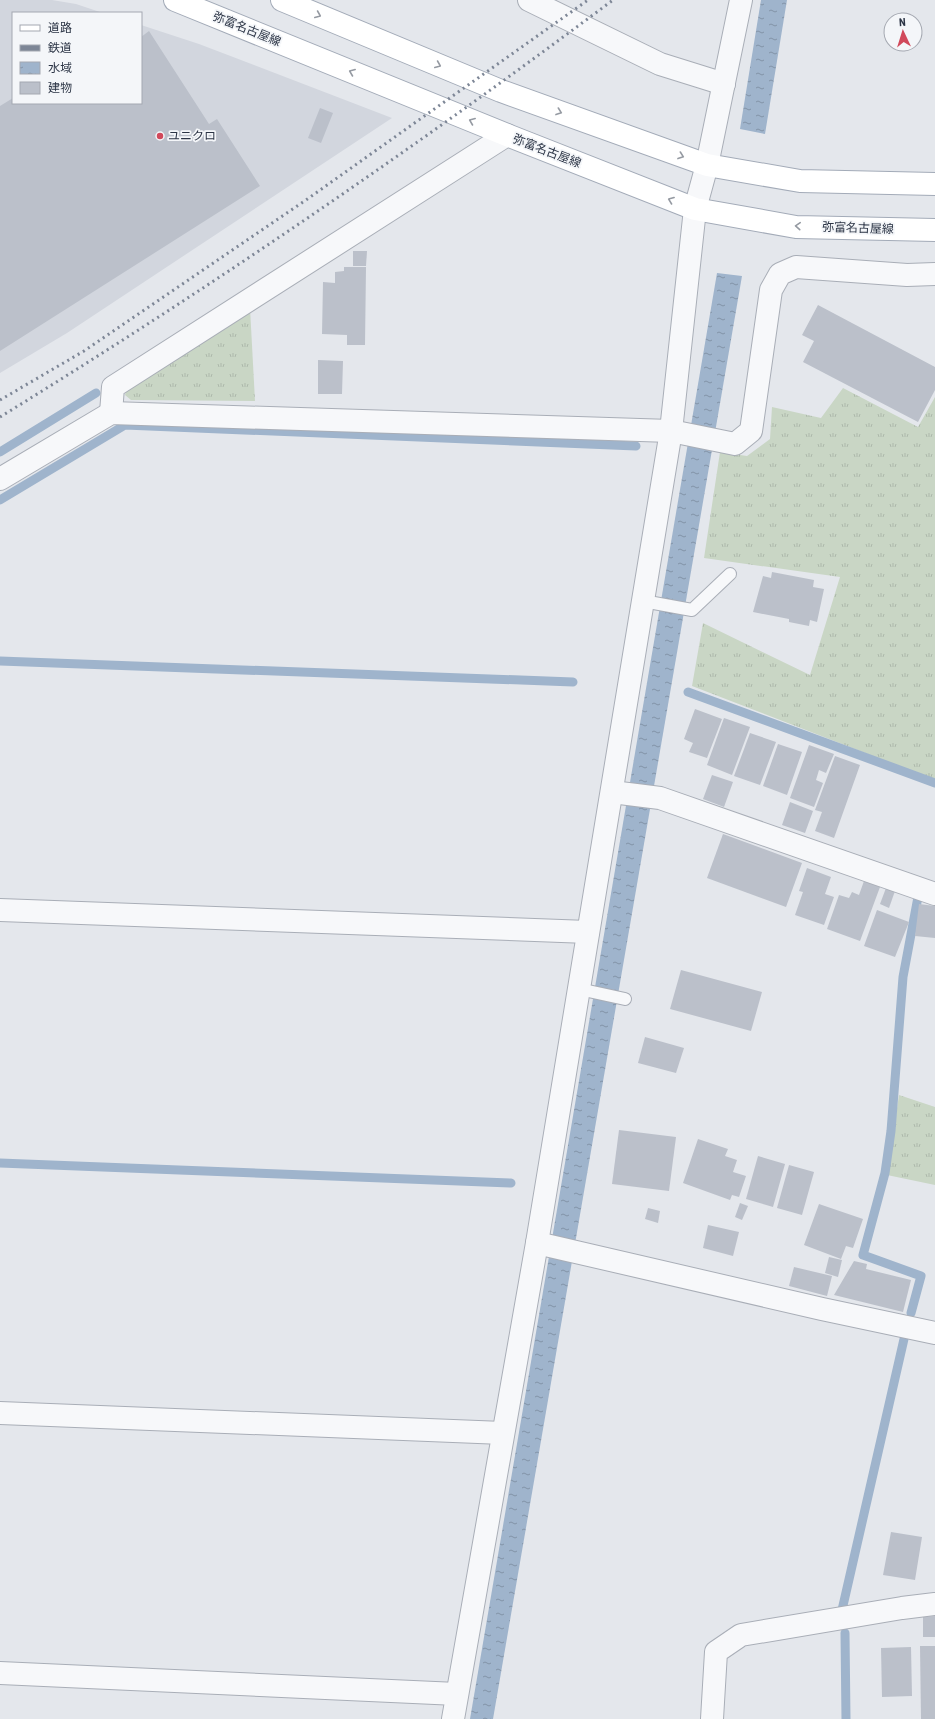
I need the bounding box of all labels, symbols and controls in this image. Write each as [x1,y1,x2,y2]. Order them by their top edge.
street label: 弥富名古屋線 [211,9,283,49]
one-way arrow [313,10,321,18]
legend [12,12,142,104]
north arrow [883,12,923,52]
text: N [899,16,906,29]
text: 道路 [48,21,72,35]
text: 鉄道 [48,41,72,55]
one-way arrow [433,60,441,68]
text: 水域 [48,61,72,75]
one-way arrow [348,69,356,77]
text: 建物 [48,81,72,95]
one-way arrow [555,107,562,116]
one-way arrow [469,118,477,126]
place label: ユニクロ [168,129,216,143]
marker: ユニクロ [155,131,165,141]
street label: 弥富名古屋線 [511,132,583,170]
one-way arrow [678,151,685,160]
one-way arrow [668,196,675,204]
street label: 弥富名古屋線 [822,220,894,236]
one-way arrow [795,222,801,231]

